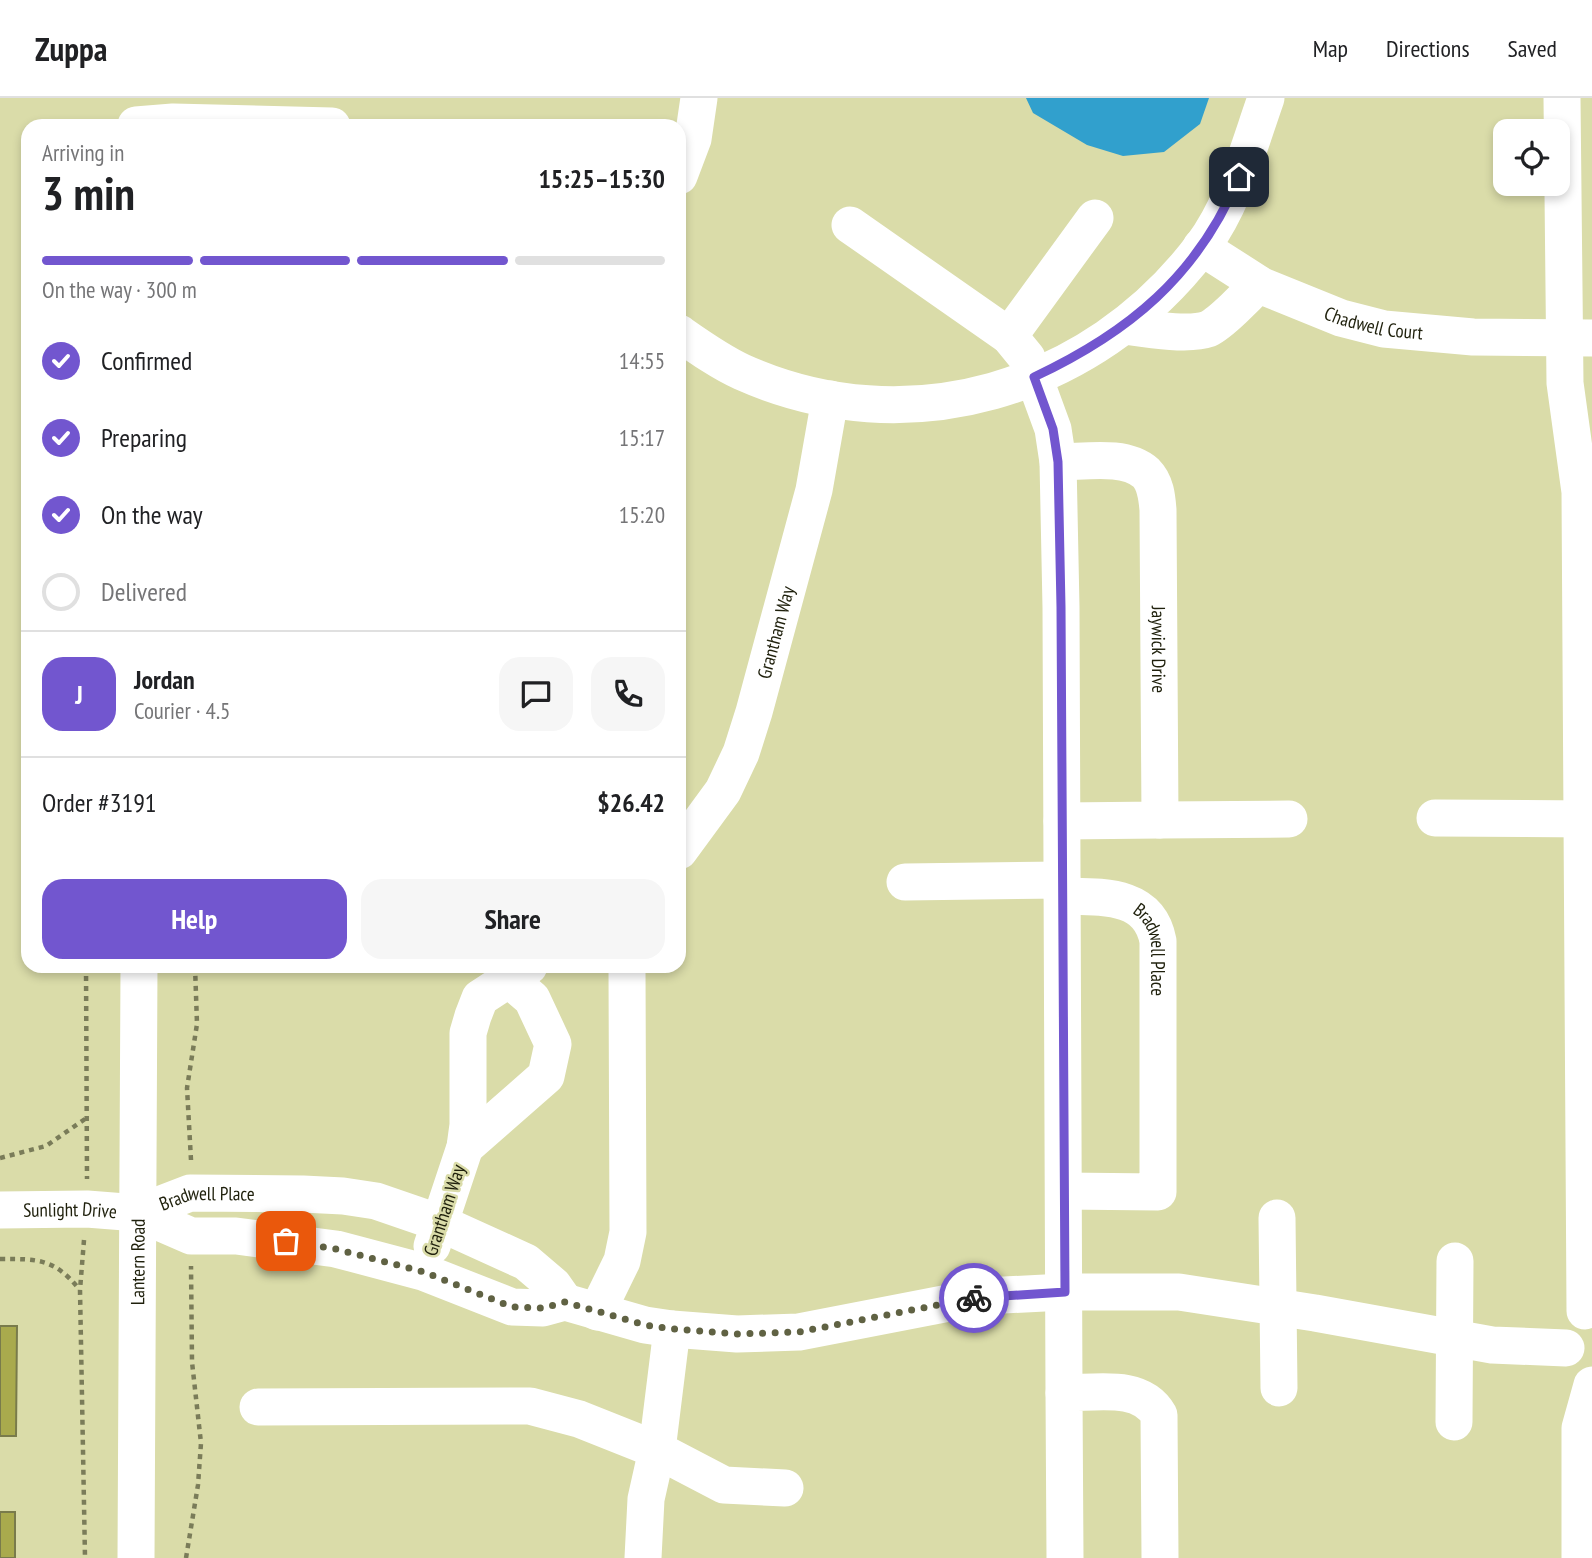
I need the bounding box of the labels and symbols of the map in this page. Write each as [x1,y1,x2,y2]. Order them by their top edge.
pin [1209,147,1269,207]
street label: Chadwell Court [1321,301,1425,345]
street label: Grantham Way [752,583,800,681]
street label: Jaywick Drive [1147,605,1171,693]
street label: Bradwell Place [1129,897,1170,996]
street label: Grantham Way [418,1160,470,1259]
street label: Bradwell Place [156,1181,255,1216]
street label: Sunlight Drive [23,1197,118,1223]
pin [256,1211,316,1271]
street label: Lantern Road [125,1219,150,1305]
courier [939,1263,1009,1333]

